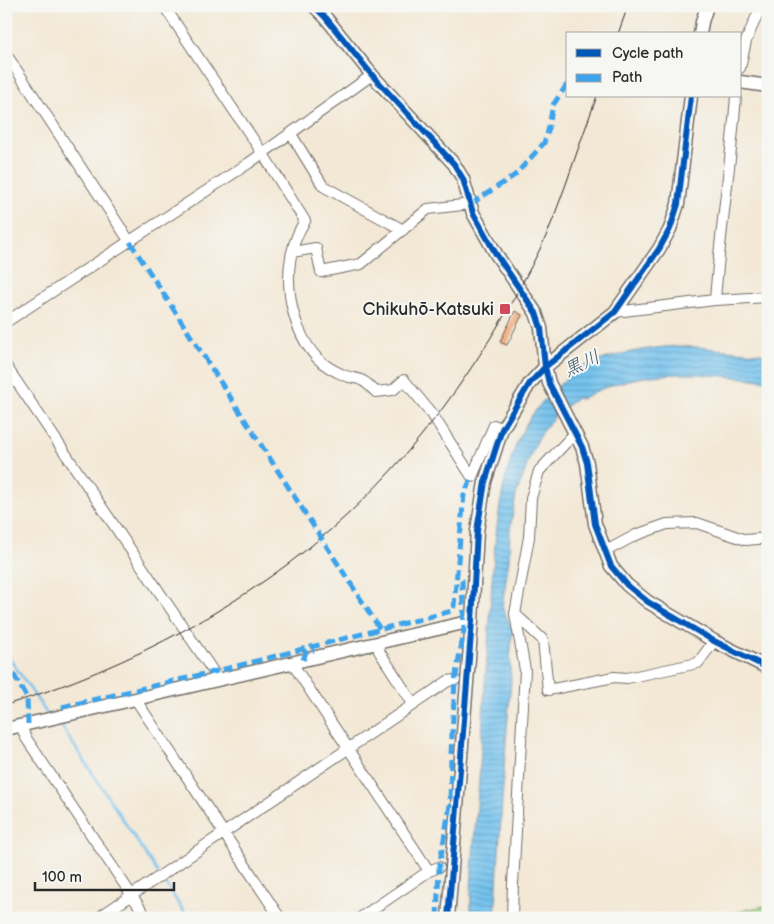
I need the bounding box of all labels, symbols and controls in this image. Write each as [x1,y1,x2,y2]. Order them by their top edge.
legend [566,32,742,98]
text: Cycle path [612,44,683,63]
text: Path [612,68,642,87]
place label: Chikuhō-Katsuki [363,299,494,320]
marker: Chikuhō-Katsuki [498,302,512,316]
water label: 黒川 [560,346,604,382]
scale bar [35,859,174,891]
text: 100 m [42,868,82,887]

